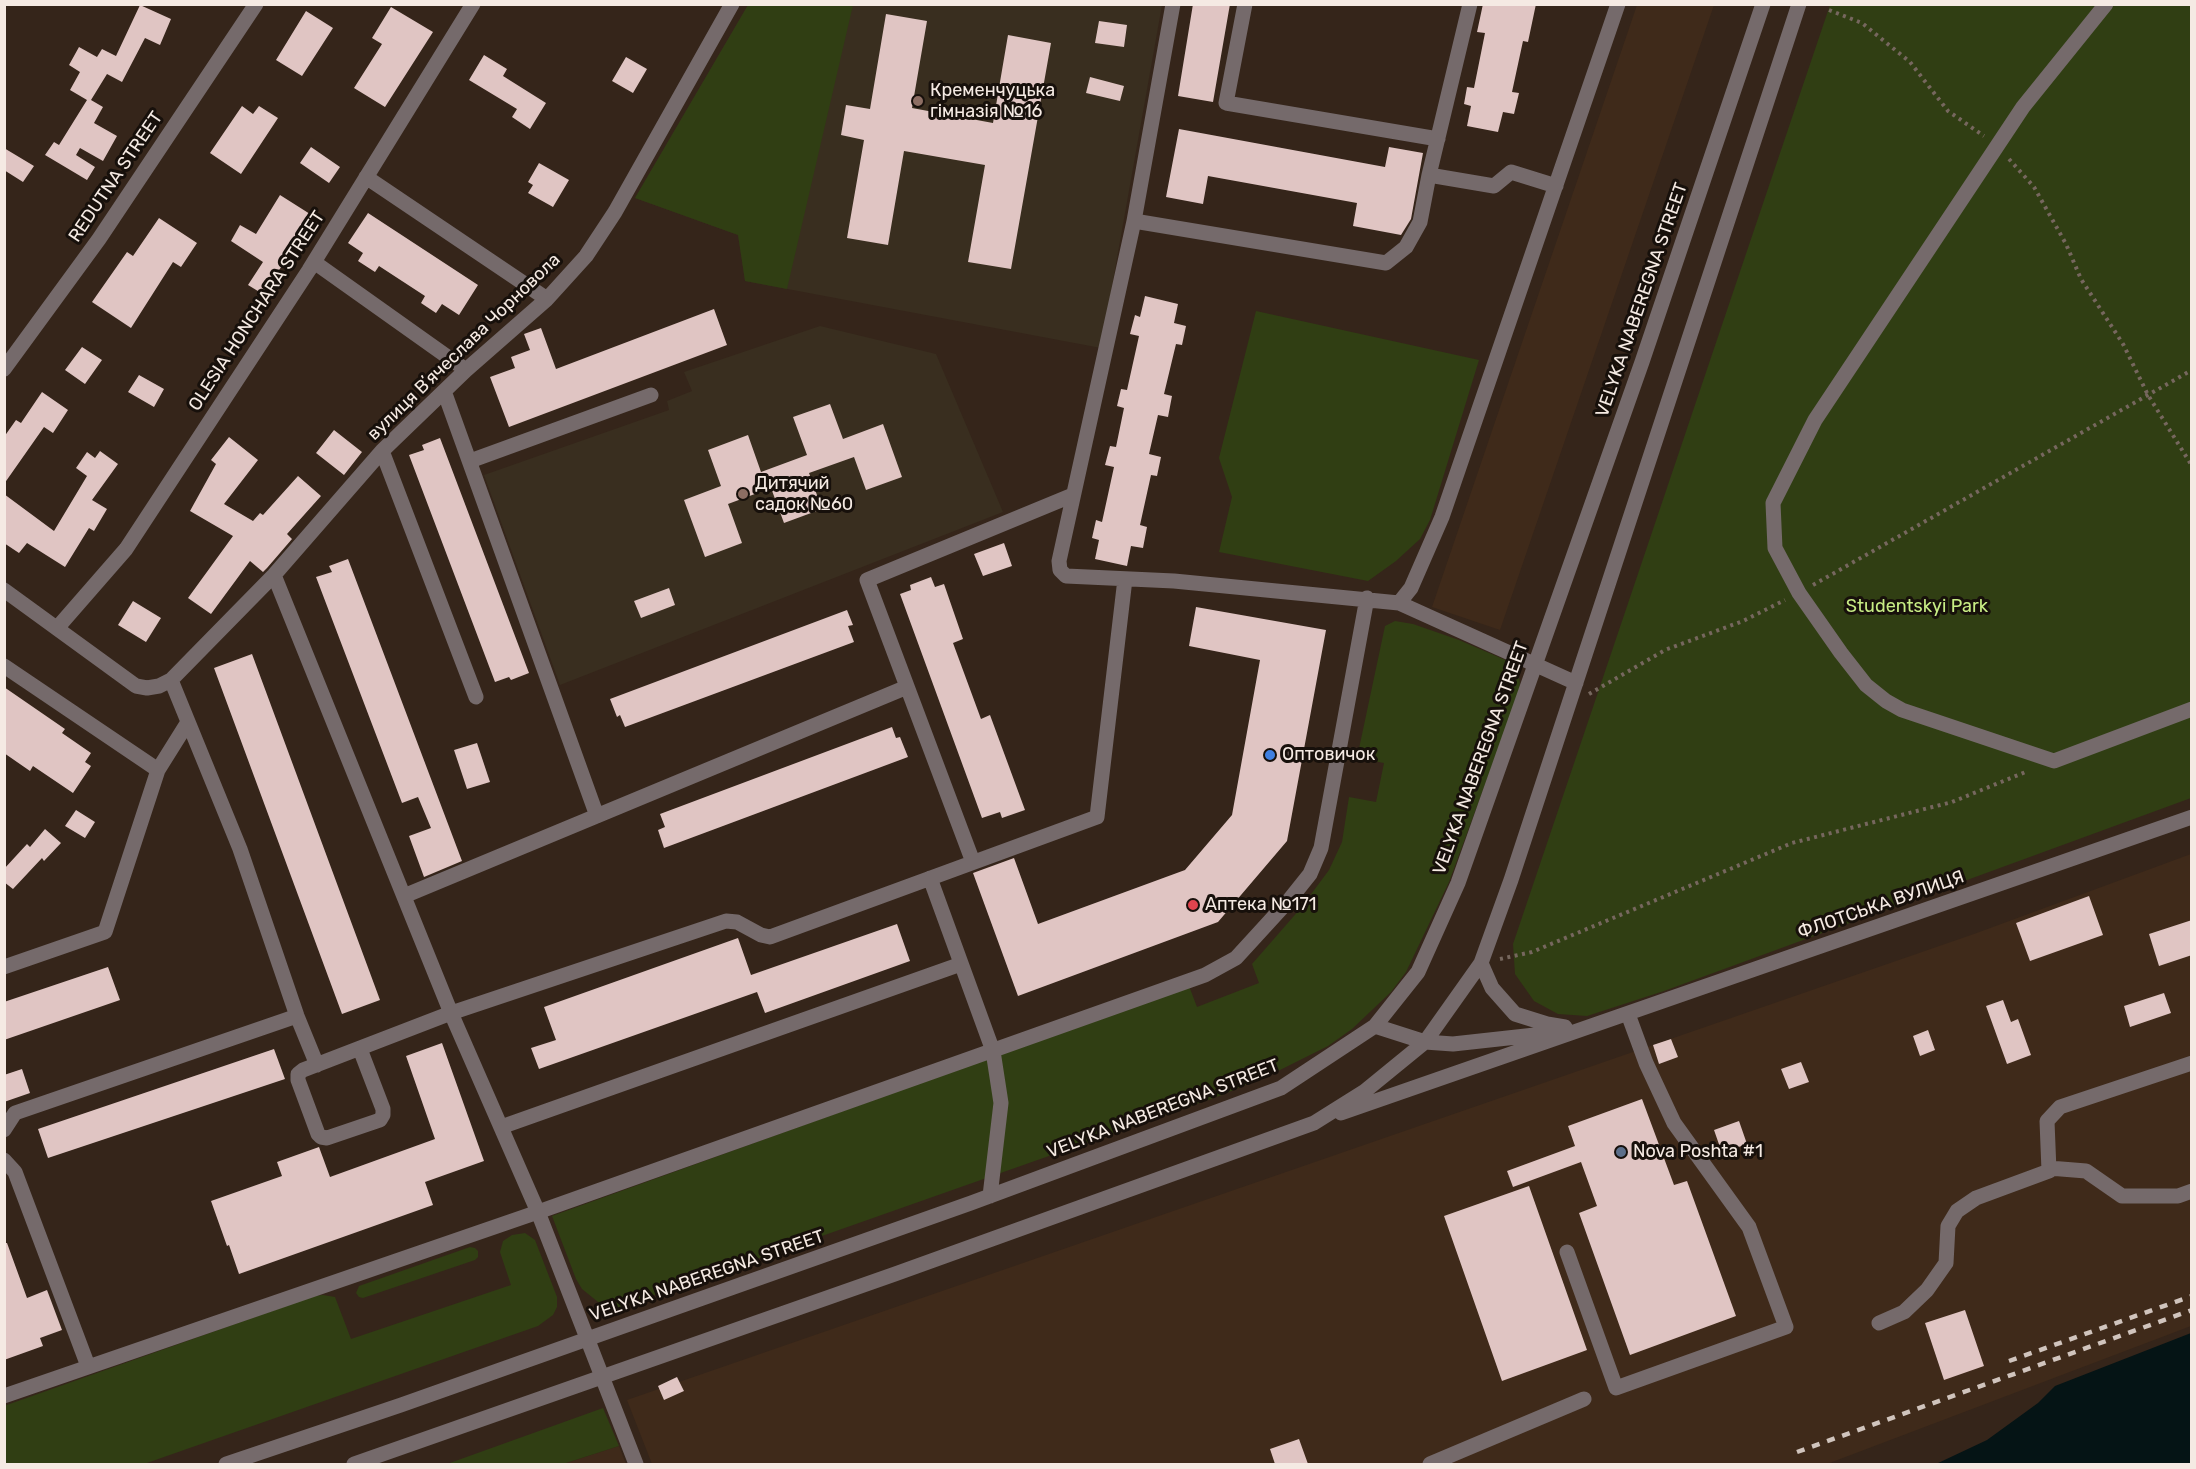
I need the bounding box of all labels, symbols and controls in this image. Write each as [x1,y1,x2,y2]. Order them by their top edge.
place label: Кременчуцька гімназія №16 [930,80,1055,122]
marker: Кременчуцька гімназія №16 [911,94,925,108]
street label: REDUTNA STREET [64,108,168,246]
street label: VELYKA NABEREGNA STREET [1592,180,1692,420]
street label: OLESIA HONCHARA STREET [184,207,330,415]
street label: вулиця Вʼячеслава Чорновола [363,249,565,445]
place label: Дитячий садок №60 [755,473,853,516]
marker: Дитячий садок №60 [736,487,750,501]
park label: Studentskyi Park [1846,596,1988,618]
street label: VELYKA NABEREGNA STREET [1429,638,1533,878]
place label: Оптовичок [1282,744,1375,766]
marker: Оптовичок [1263,748,1277,762]
street label: ФЛОТСЬКА ВУЛИЦЯ [1795,866,1967,944]
place label: Аптека №171 [1205,894,1316,916]
marker: Аптека №171 [1186,898,1200,912]
street label: VELYKA NABEREGNA STREET [1044,1055,1282,1163]
place label: Nova Poshta #1 [1633,1141,1763,1163]
marker: Nova Poshta #1 [1614,1145,1628,1159]
street label: VELYKA NABEREGNA STREET [587,1226,827,1326]

